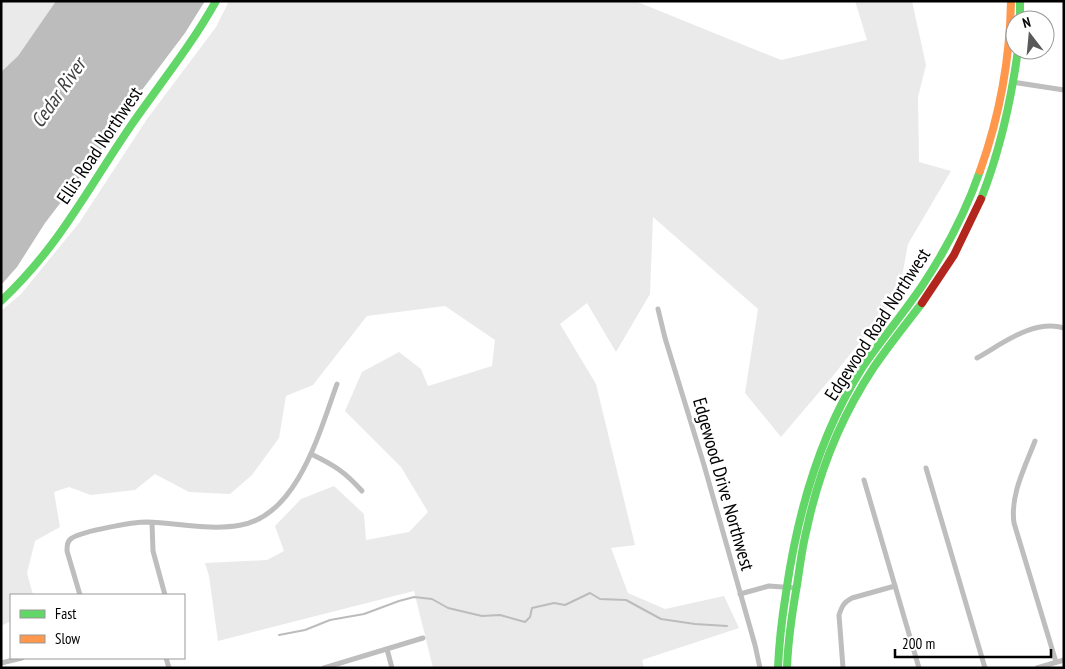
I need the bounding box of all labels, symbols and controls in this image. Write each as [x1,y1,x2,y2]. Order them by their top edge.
north arrow [1005,10,1055,60]
text: N [1020,13,1033,32]
water label: Cedar River [25,51,93,133]
street label: Ellis Road Northwest [51,81,147,208]
street label: Edgewood Road Northwest [819,243,936,405]
street label: Edgewood Drive Northwest [688,395,760,574]
legend [10,594,185,659]
text: Fast [55,604,76,623]
scale bar [895,626,1051,658]
text: Slow [55,629,80,648]
text: 200 m [902,634,935,653]

